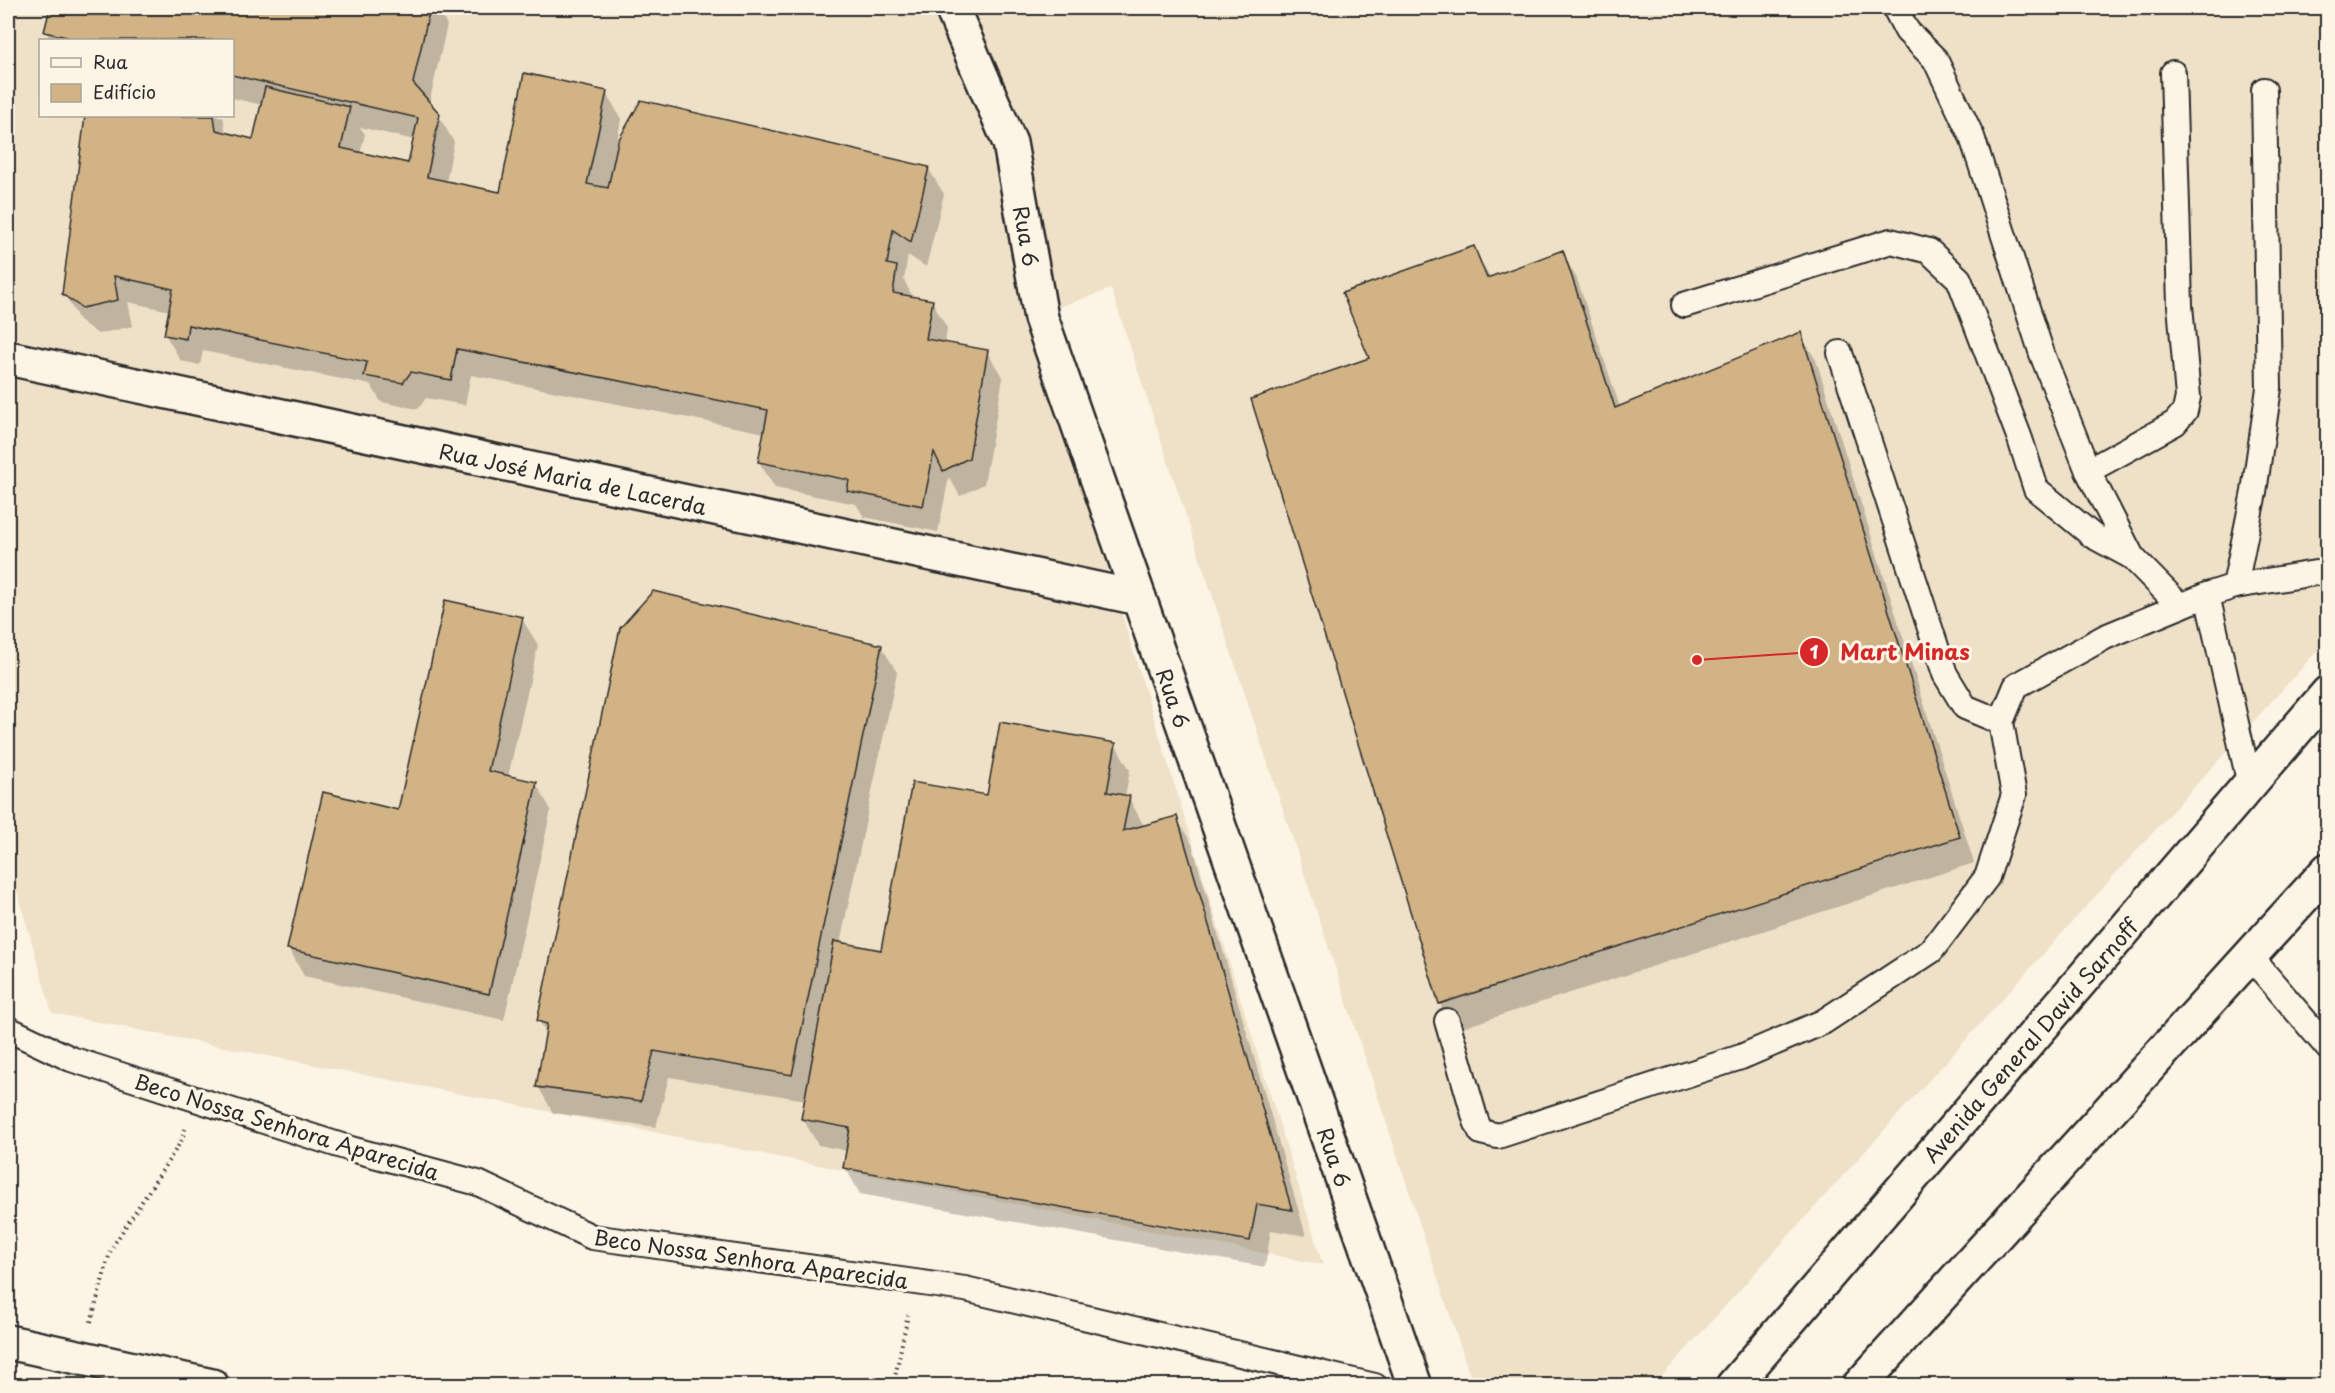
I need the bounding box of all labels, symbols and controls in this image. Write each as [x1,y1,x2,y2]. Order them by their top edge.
legend [39,39,234,117]
text: Rua [93,48,128,75]
text: Edifício [93,78,156,105]
street label: Rua 6 [1006,203,1048,269]
street label: Rua José Maria de Lacerda [436,434,710,522]
callout: Mart Minas [1799,632,1981,672]
text: Mart Minas [1840,634,1970,667]
text: 1 [1810,638,1819,665]
street label: Rua 6 [1149,664,1199,732]
street label: Avenida General David Sarnoff [1915,909,2146,1169]
street label: Beco Nossa Senhora Aparecida [131,1064,444,1188]
street label: Rua 6 [1310,1123,1360,1191]
street label: Beco Nossa Senhora Aparecida [592,1220,911,1296]

